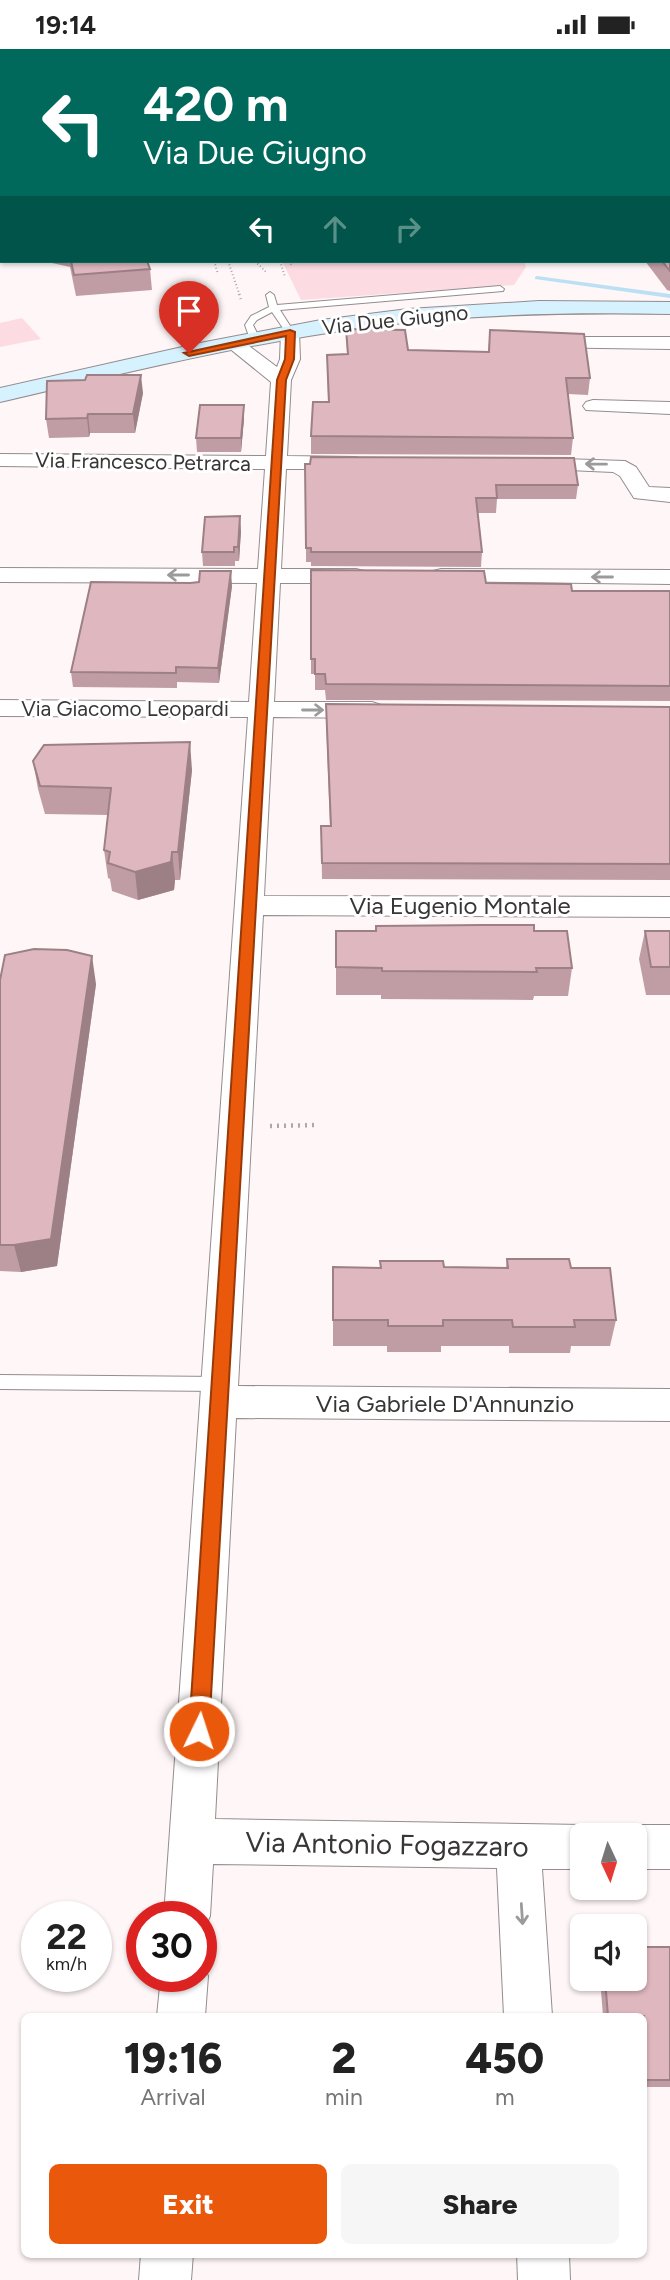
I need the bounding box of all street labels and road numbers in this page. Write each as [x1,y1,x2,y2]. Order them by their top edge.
street label: Via Due Giugno [321,299,469,340]
street label: Via Francesco Petrarca [35,447,251,476]
street label: Via Giacomo Leopardi [21,696,229,721]
street label: Via Eugenio Montale [349,891,571,920]
street label: Via Gabriele D'Annunzio [316,1389,574,1418]
street label: Via Antonio Fogazzaro [245,1825,529,1863]

